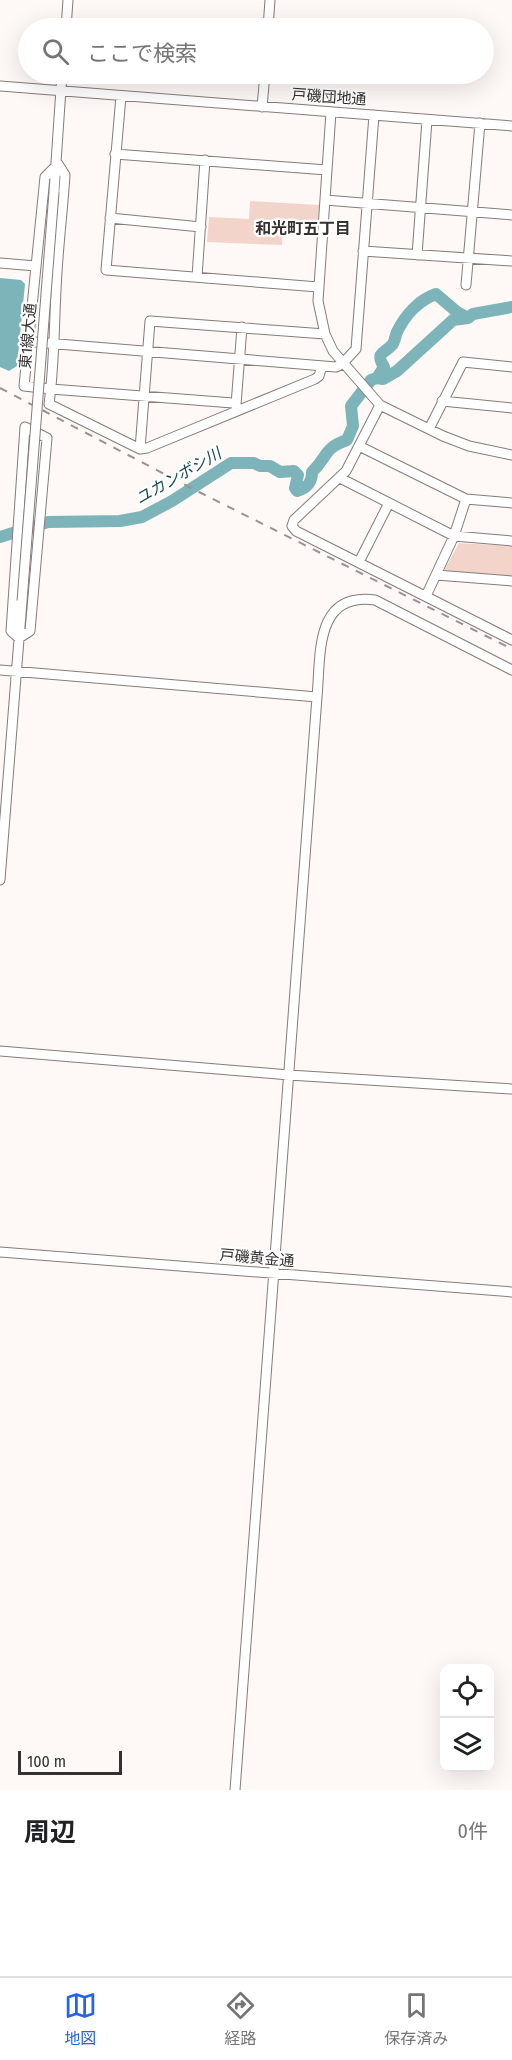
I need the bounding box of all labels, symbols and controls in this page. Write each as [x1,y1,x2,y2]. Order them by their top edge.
search box [18,18,494,84]
icon: search [39,35,72,68]
text: ここで検索 [87,40,197,67]
street label: 戸磯団地通 [291,85,367,109]
district label: 和光町五丁目 [255,219,351,238]
street label: 東1線大通 [16,302,40,370]
water label: ユカンボシ川 [132,443,226,508]
street label: 戸磯黄金通 [219,1246,295,1270]
map controls [440,1664,494,1772]
button: locate [440,1664,494,1718]
button: layers [440,1718,494,1772]
scale bar [18,1748,122,1776]
text: 100 m [27,1752,66,1771]
text: 周辺 [24,1817,76,1848]
text: 0件 [458,1819,488,1843]
tab: 地図 [64,1989,97,2049]
tab: 経路 [224,1989,257,2049]
tab: 保存済み [384,1989,448,2049]

